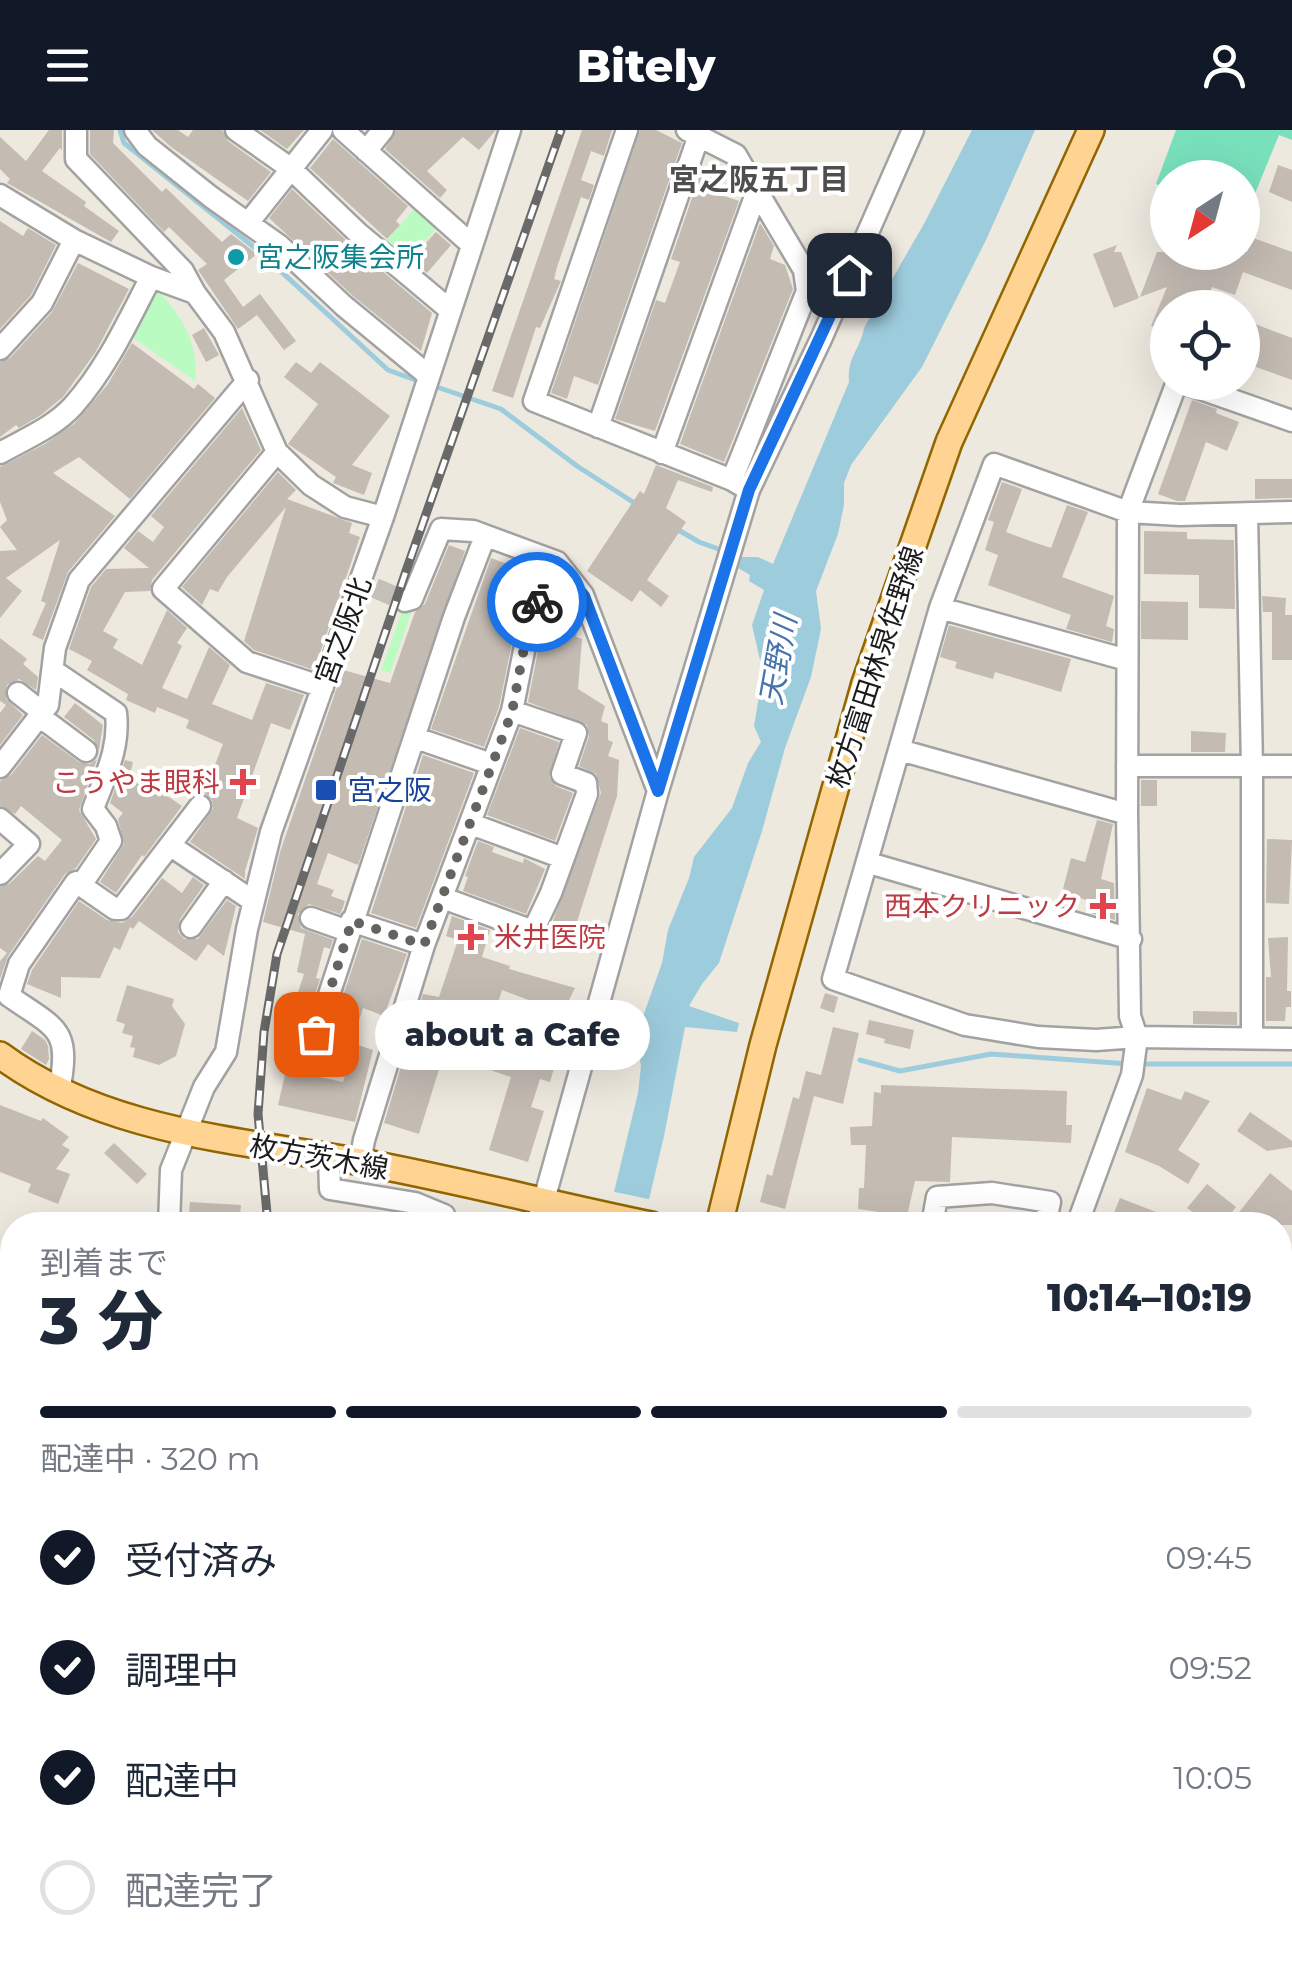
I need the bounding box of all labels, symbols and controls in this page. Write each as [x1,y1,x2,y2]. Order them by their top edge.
icon: menu [40,38,95,93]
text: Bitely [577,38,715,93]
icon: person [1197,38,1252,93]
north arrow [1150,160,1260,270]
map controls [1150,160,1260,400]
district label: 宮之阪五丁目 [669,161,849,198]
pin [807,233,892,318]
place label: 宮之阪集会所 [256,240,424,274]
marker: 宮之阪集会所 [225,246,247,268]
icon: home [822,248,877,303]
button: locate [1150,290,1260,400]
street label: 枚方富田林泉佐野線 [820,542,930,792]
courier [487,552,587,652]
street label: 宮之阪北 [308,573,378,689]
icon: bike [510,575,565,630]
water label: 天野川 [752,610,805,708]
place label: こうやま眼科 [52,765,220,799]
marker: こうやま眼科 [230,769,256,795]
place label: 宮之阪 [348,773,432,807]
marker: 宮之阪 [313,777,339,803]
place label: 西本クリニック [884,889,1080,923]
marker: 西本クリニック [1090,893,1116,919]
place label: 米井医院 [494,920,606,954]
marker: 米井医院 [458,924,484,950]
pin [274,992,359,1077]
callout: about a Cafe [376,999,651,1069]
icon: bag [289,1007,344,1062]
text: about a Cafe [405,1015,620,1054]
street label: 枚方茨木線 [247,1128,391,1186]
text: 到着まで [40,1243,168,1282]
text: 10:14–10:19 [1047,1274,1252,1321]
text: 3 分 [40,1281,163,1360]
text: 配達中 · 320 m [40,1439,260,1478]
icon: check [40,1530,95,1585]
text: 受付済み [125,1537,277,1584]
text: 09:45 [1165,1538,1252,1577]
icon: check [40,1640,95,1695]
text: 調理中 [125,1647,239,1694]
text: 09:52 [1168,1648,1252,1687]
icon: check [40,1750,95,1805]
text: 配達中 [125,1757,239,1804]
text: 10:05 [1173,1758,1252,1797]
text: 配達完了 [125,1867,277,1914]

